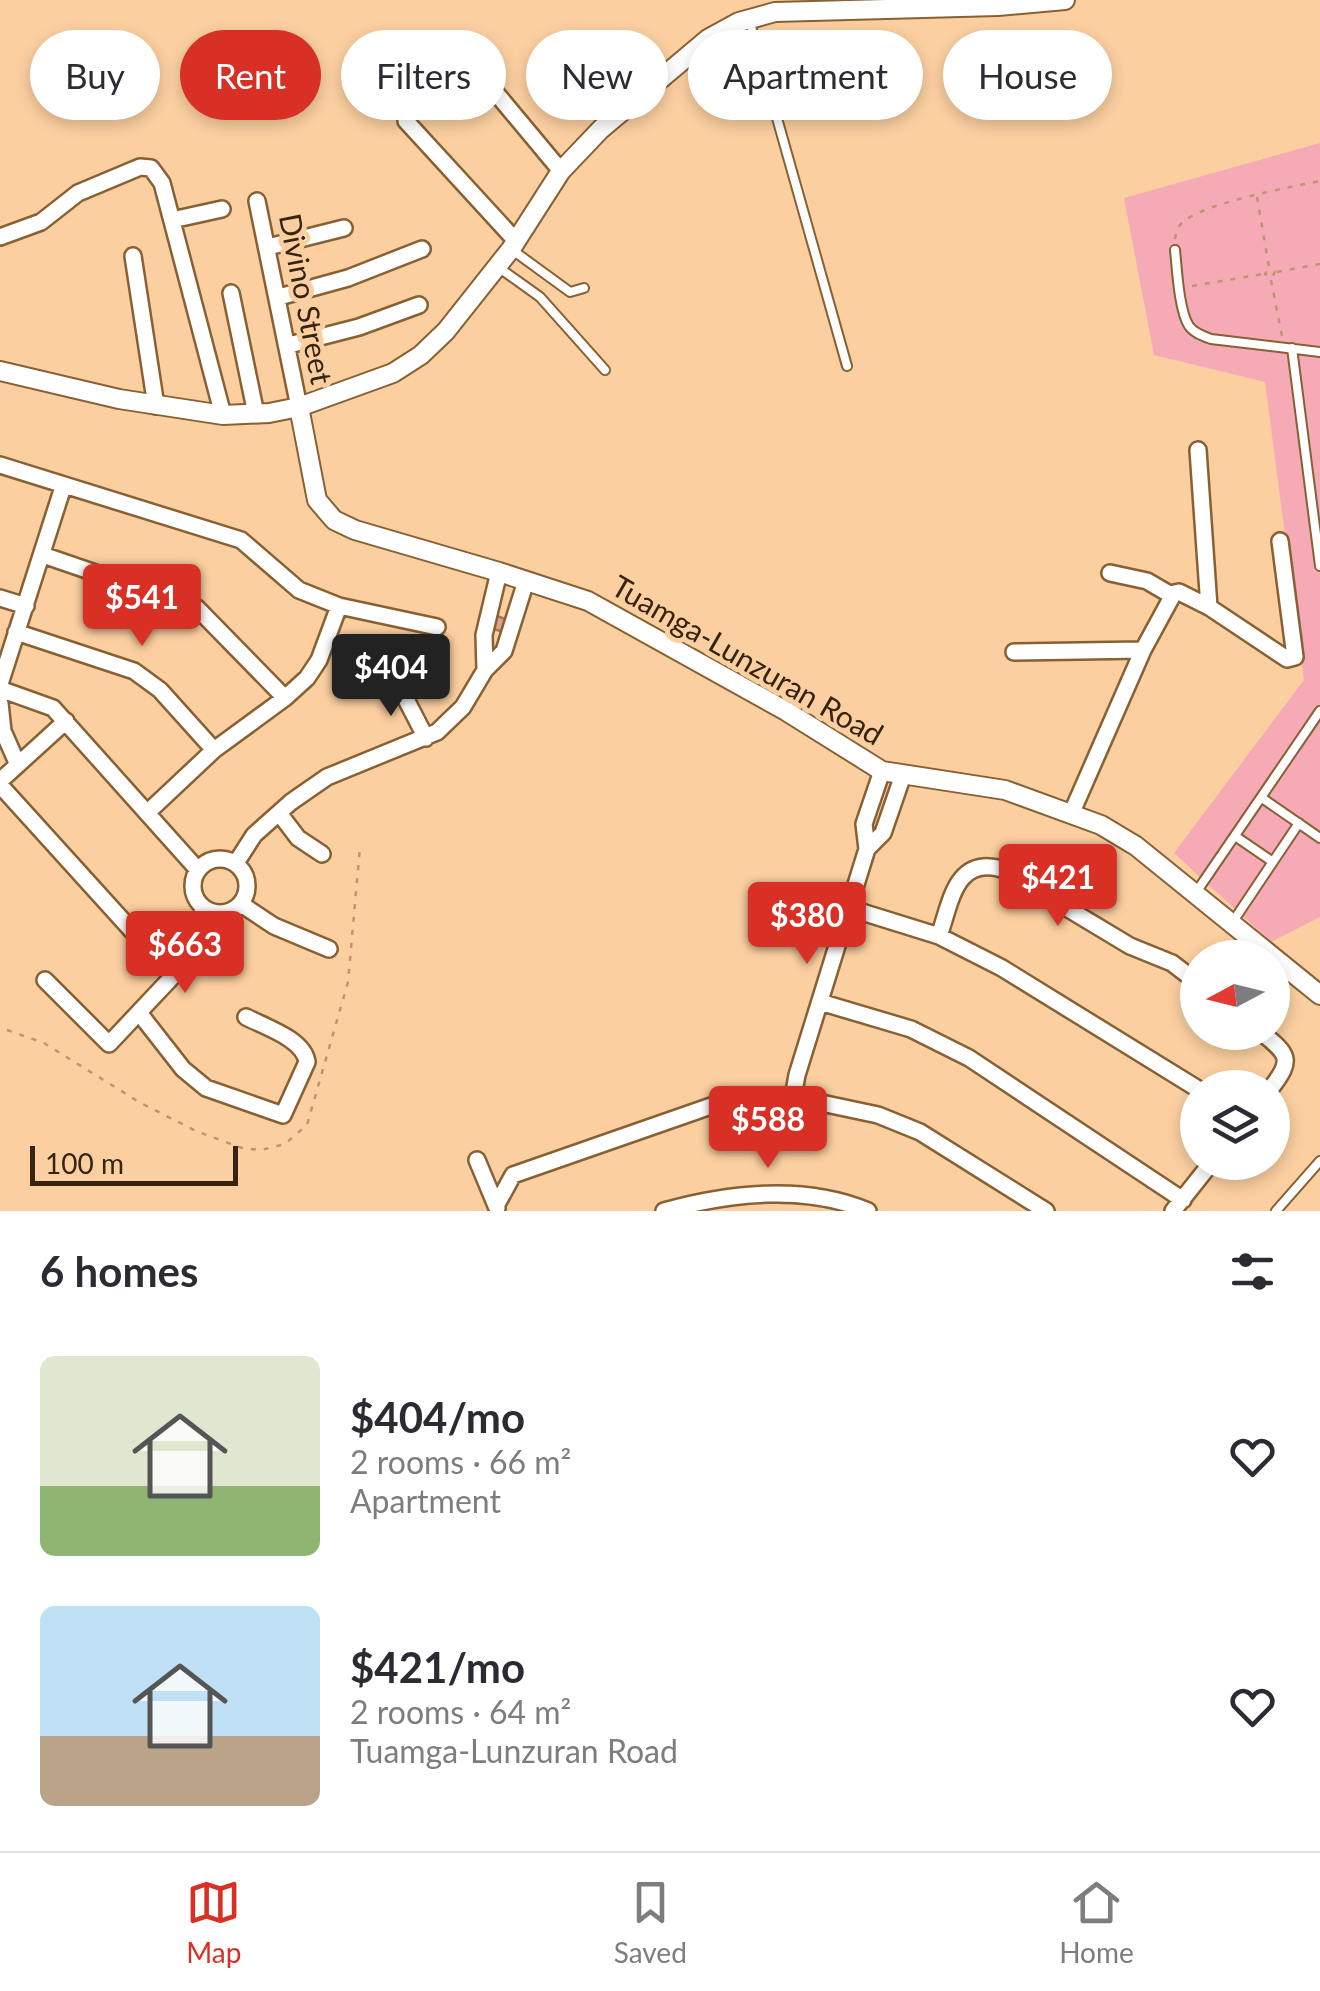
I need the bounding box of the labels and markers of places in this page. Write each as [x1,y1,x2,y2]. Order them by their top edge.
pin: $541 [83,564,201,649]
pin: $404 [332,634,450,719]
pin: $421 [999,844,1117,929]
pin: $380 [748,882,866,967]
pin: $663 [126,911,244,996]
pin: $588 [709,1086,827,1171]

